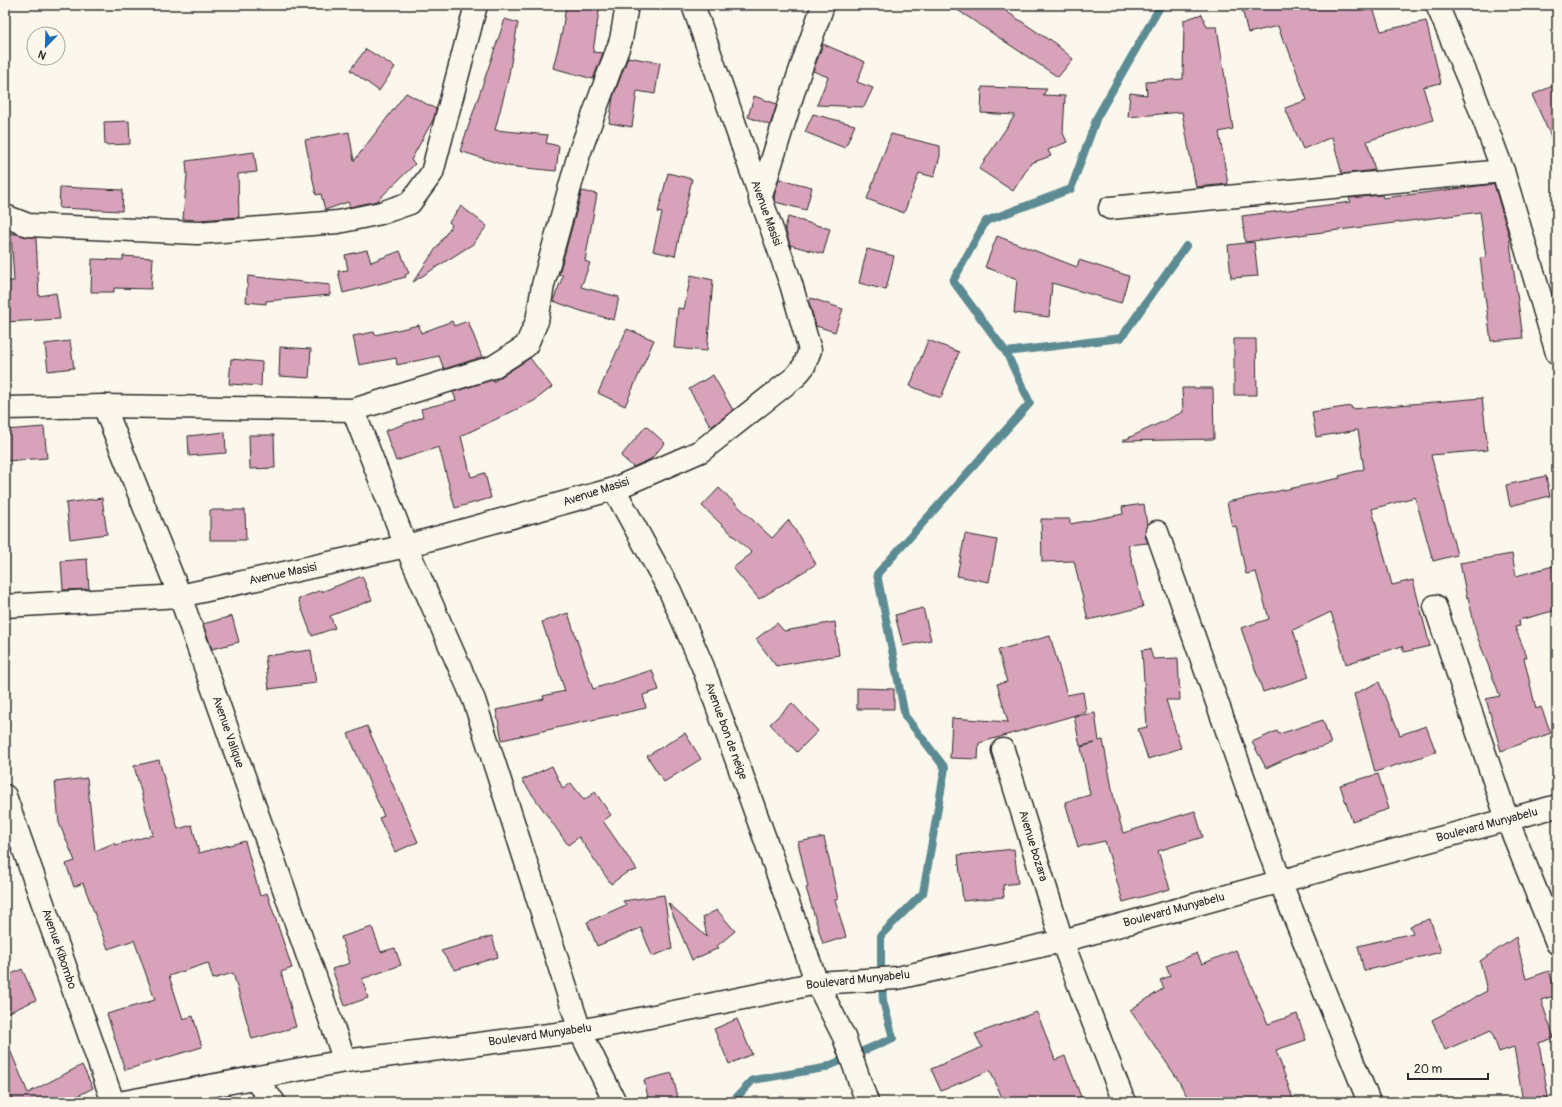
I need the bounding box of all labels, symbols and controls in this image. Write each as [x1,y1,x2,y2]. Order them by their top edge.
north arrow [26,26,66,66]
text: N [36,47,48,62]
street label: Avenue Masisi [747,178,785,248]
street label: Avenue Masisi [561,474,631,510]
street label: Avenue Masisi [248,560,318,588]
street label: Avenue bon de neige [701,680,751,782]
street label: Avenue Valique [209,694,247,770]
street label: Boulevard Munyabelu [1435,804,1539,846]
street label: Avenue bozara [1015,809,1051,884]
street label: Boulevard Munyabelu [1122,889,1226,931]
street label: Avenue Kibombo [38,907,80,992]
street label: Boulevard Munyabelu [805,967,911,993]
street label: Boulevard Munyabelu [487,1020,593,1050]
scale bar [1408,1055,1488,1081]
text: 20 m [1414,1062,1443,1077]

